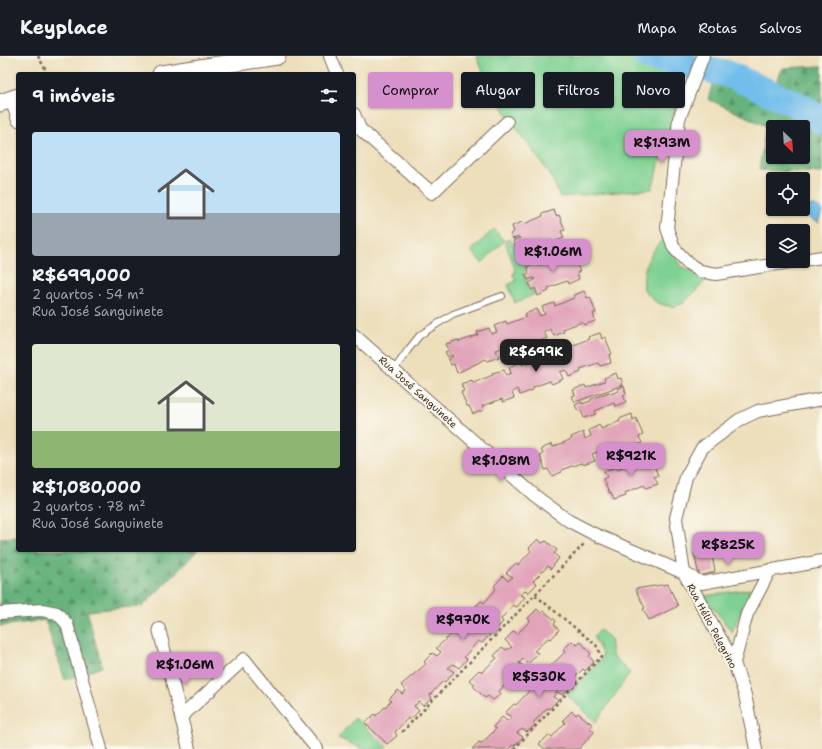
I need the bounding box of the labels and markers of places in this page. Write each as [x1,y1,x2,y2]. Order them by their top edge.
pin: R$1.93M [625,130,699,164]
pin: R$1.06M [516,239,590,273]
pin: R$699K [503,339,569,373]
pin: R$921K [598,443,664,477]
pin: R$1.08M [464,448,538,482]
pin: R$825K [695,532,761,566]
pin: R$970K [430,607,496,641]
pin: R$1.06M [148,652,222,686]
pin: R$530K [506,664,572,698]

